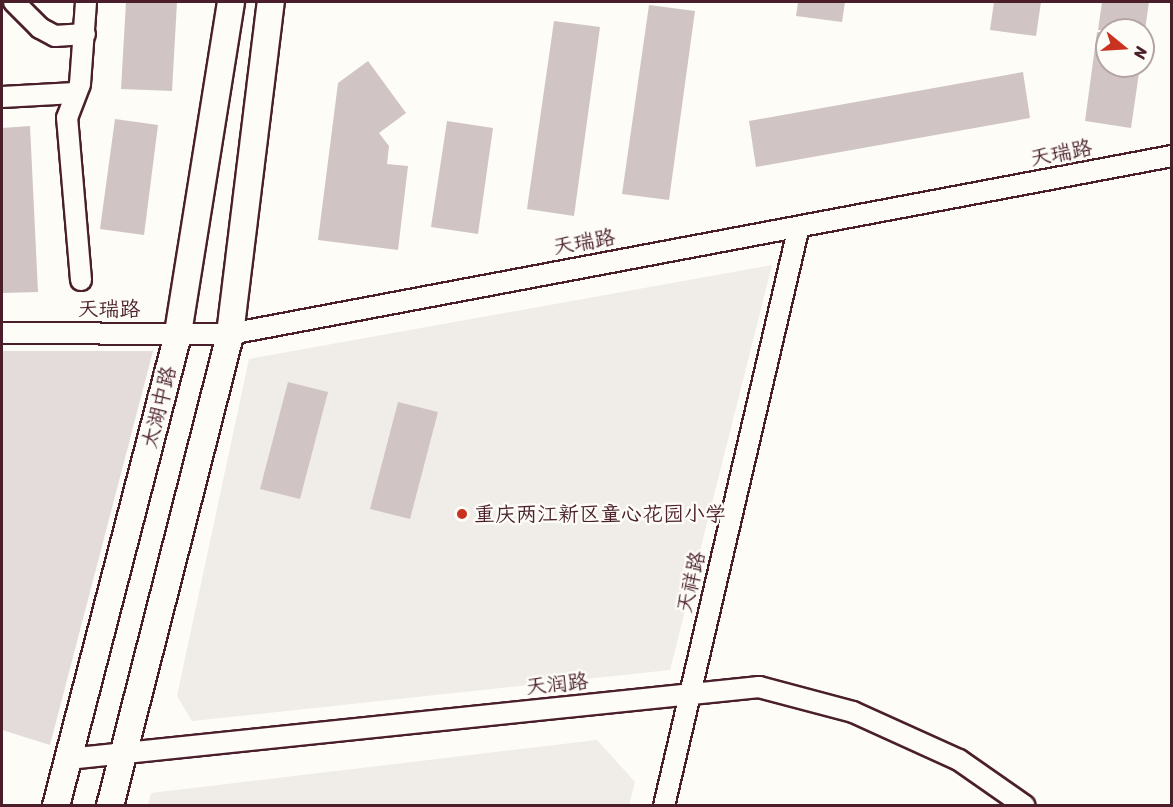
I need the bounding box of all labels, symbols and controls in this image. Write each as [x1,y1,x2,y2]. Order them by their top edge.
north arrow [1095,18,1155,78]
text: N [1125,43,1156,63]
street label: 天瑞路 [1028,135,1094,171]
street label: 天瑞路 [551,224,617,260]
street label: 天瑞路 [78,296,140,322]
street label: 太湖中路 [137,363,181,451]
place label: 重庆两江新区童心花园小学 [474,501,726,527]
marker: 重庆两江新区童心花园小学 [455,507,469,521]
street label: 天祥路 [672,548,710,616]
street label: 天润路 [524,668,590,700]

